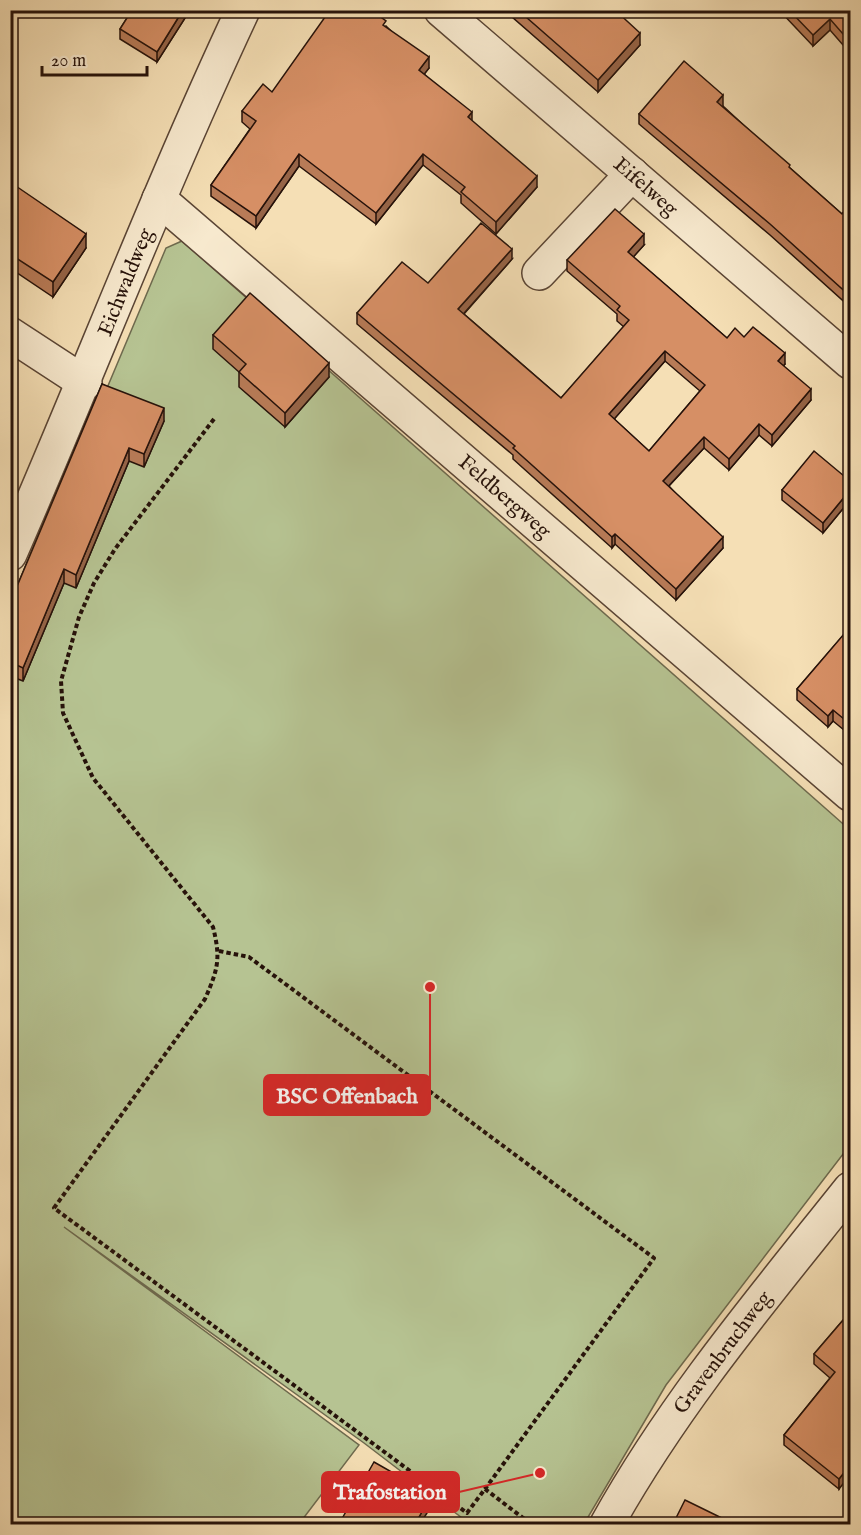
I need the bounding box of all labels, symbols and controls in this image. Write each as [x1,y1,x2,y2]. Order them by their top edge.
scale bar [42,39,147,77]
text: 20 m [51,50,86,73]
street label: Eifelweg [607,152,684,223]
street label: Eichwaldweg [92,224,161,341]
street label: Feldbergweg [452,449,557,545]
callout: BSC Offenbach [264,1075,430,1115]
text: BSC Offenbach [276,1083,418,1111]
street label: Gravenbruchweg [668,1285,779,1420]
callout: Trafostation [322,1472,459,1512]
text: Trafostation [332,1479,447,1507]

